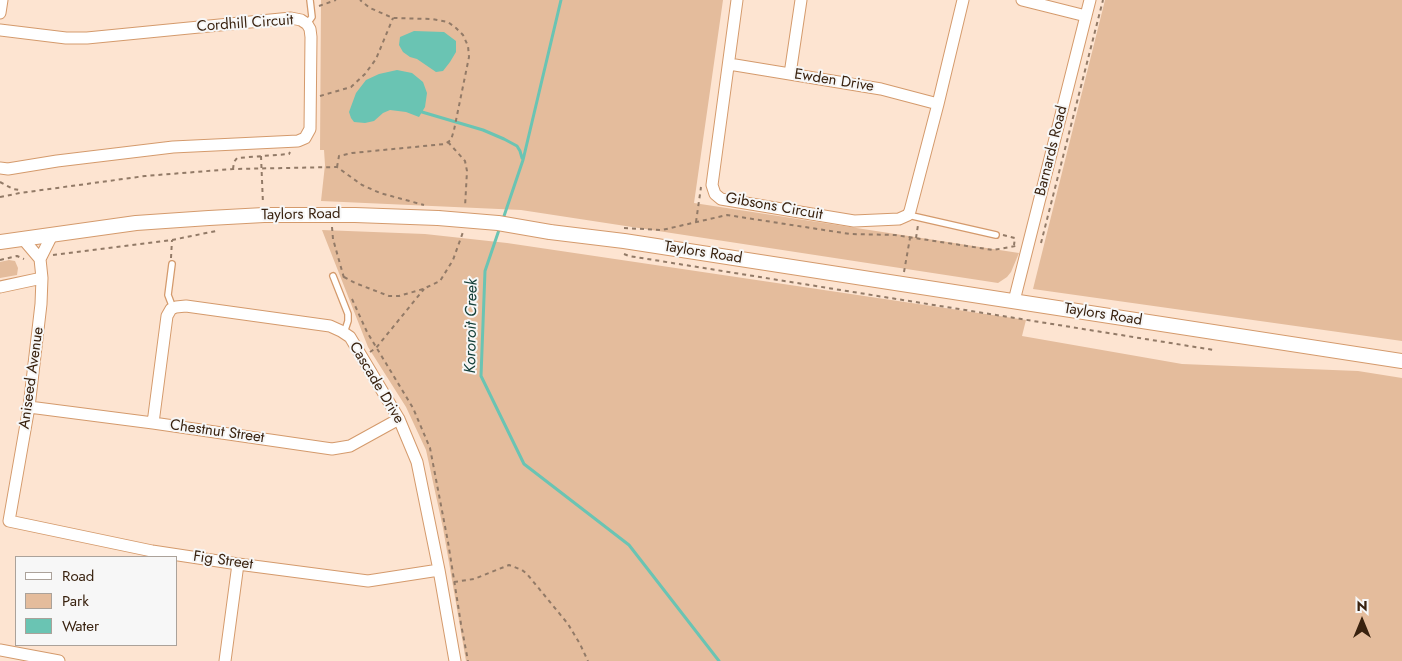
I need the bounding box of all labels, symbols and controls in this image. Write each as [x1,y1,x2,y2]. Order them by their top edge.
street label: Cordhill Circuit [196,12,294,36]
street label: Ewden Drive [793,66,875,96]
street label: Barnards Road [1032,104,1072,198]
street label: Gibsons Circuit [724,190,824,224]
street label: Taylors Road [261,205,341,225]
street label: Taylors Road [663,238,743,268]
water label: Kororoit Creek [462,278,482,374]
street label: Taylors Road [1063,300,1143,330]
street label: Aniseed Avenue [16,326,48,430]
street label: Cascade Drive [345,339,407,427]
street label: Chestnut Street [169,416,265,448]
street label: Fig Street [192,548,254,574]
legend [15,556,178,646]
text: Road [62,565,94,587]
text: Park [62,590,89,612]
north arrow [1337,596,1387,646]
text: N [1356,596,1368,616]
text: Water [62,615,99,637]

